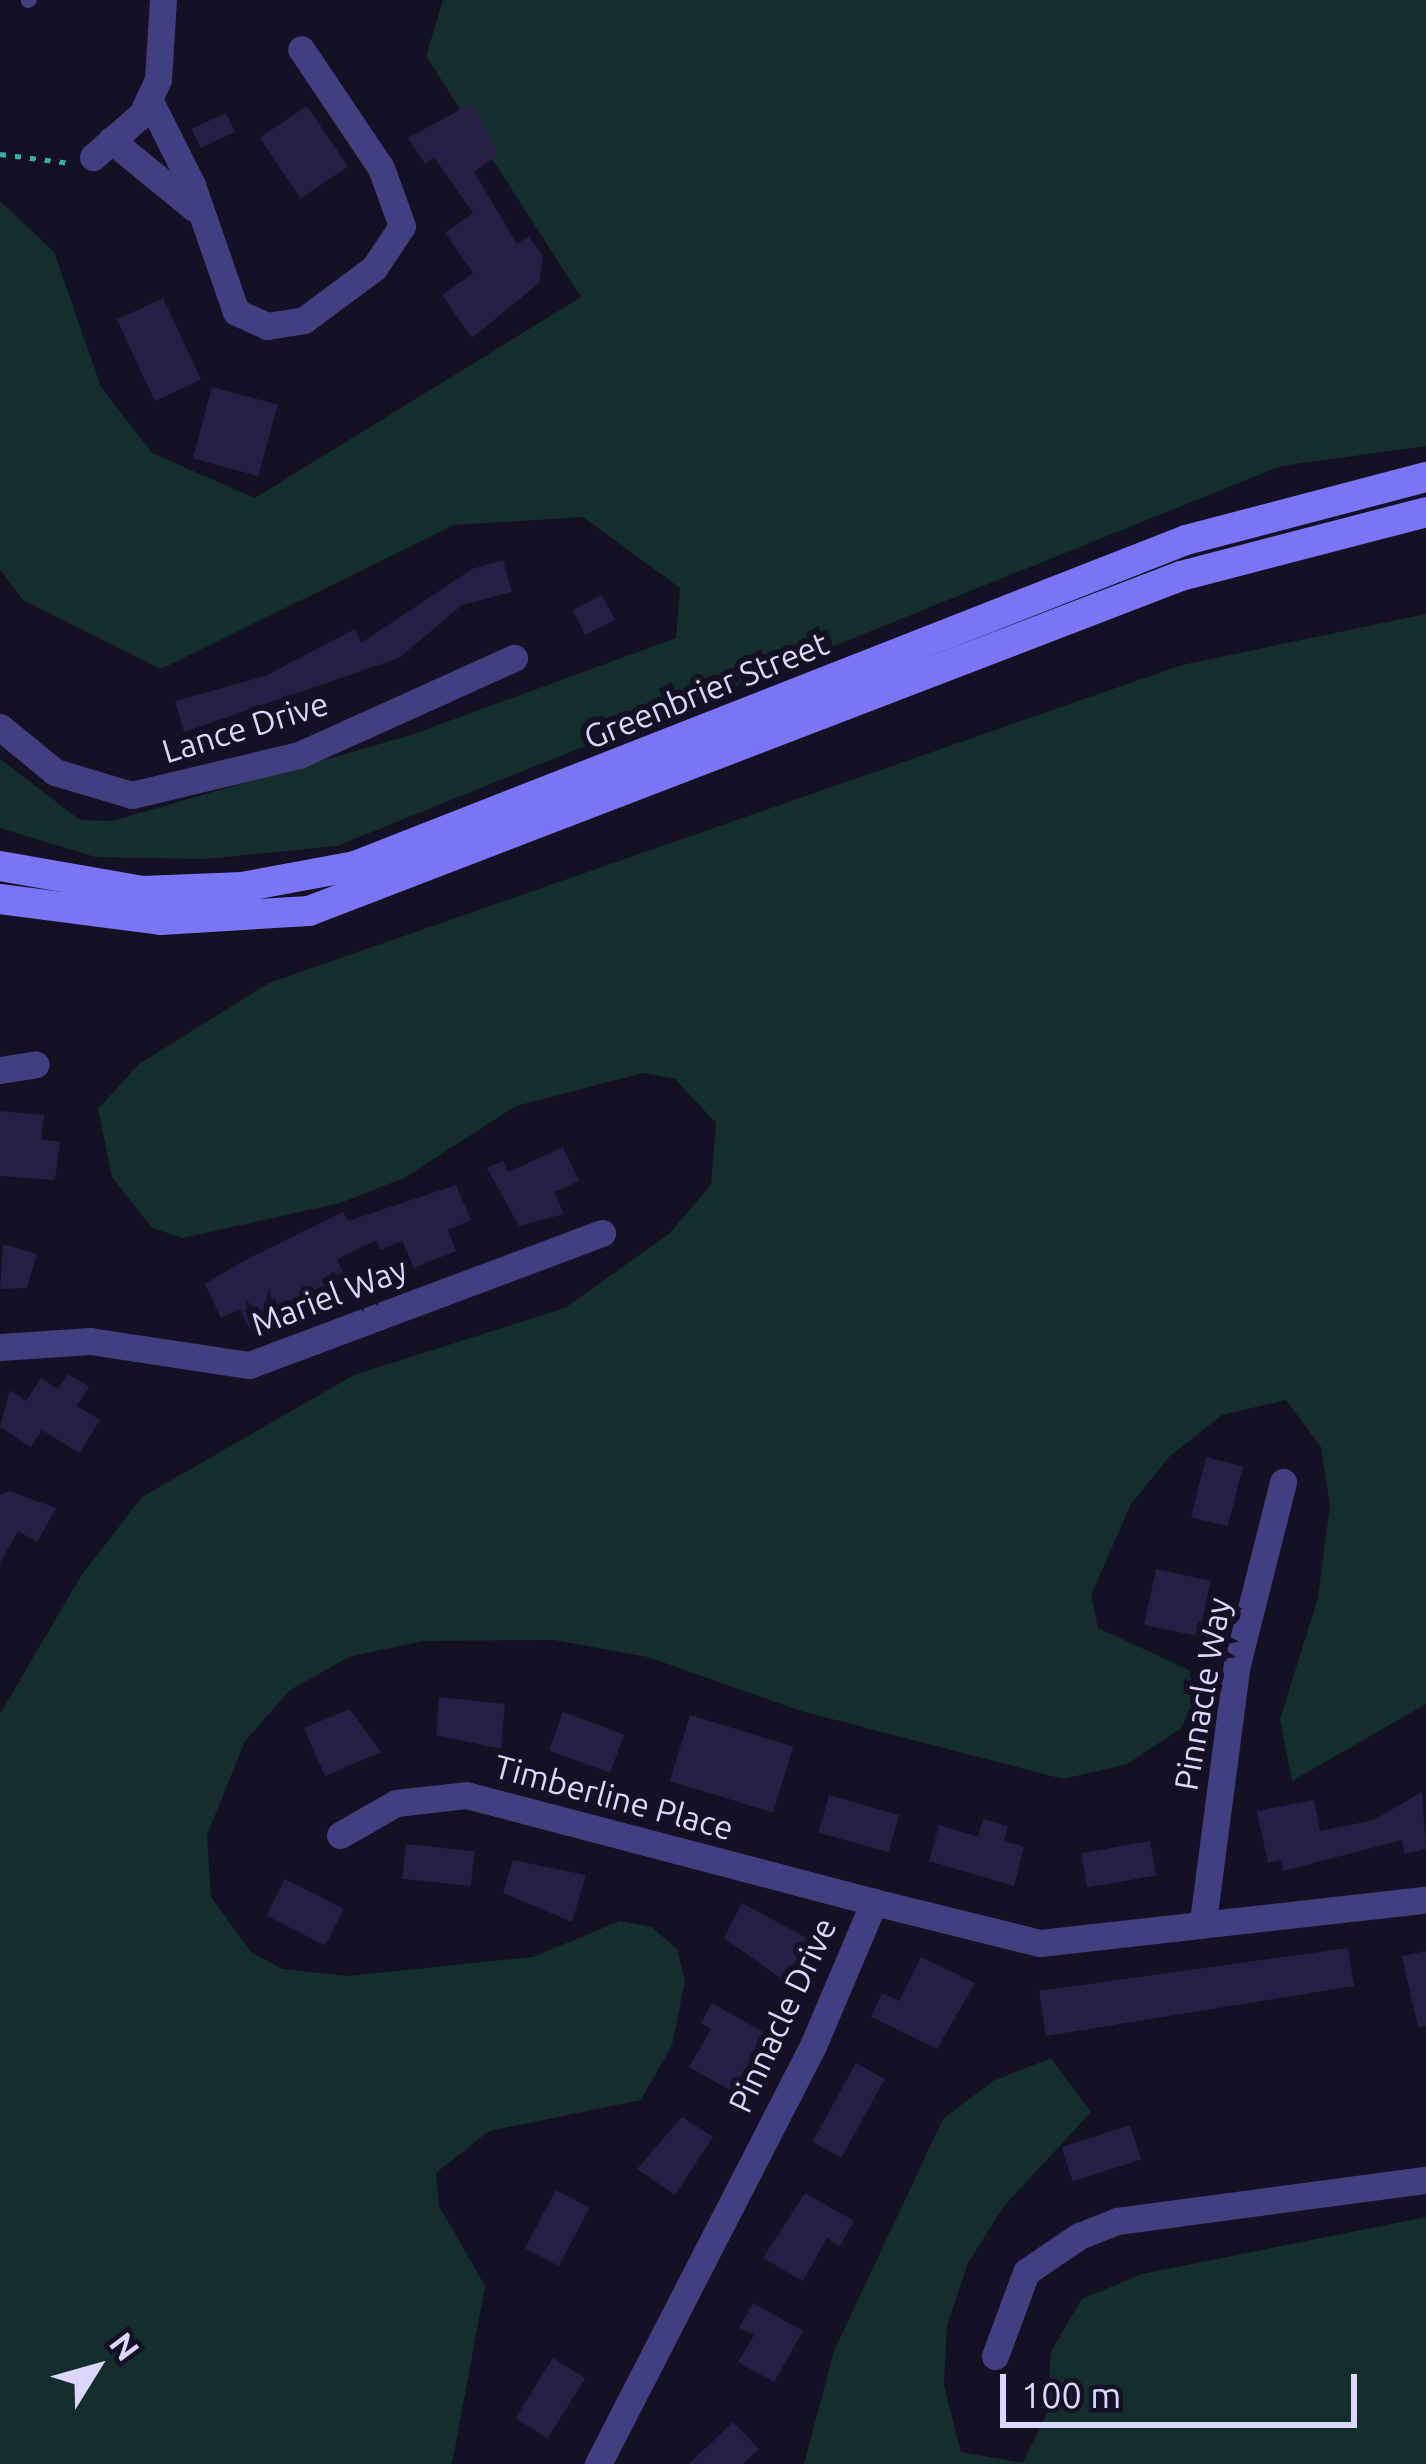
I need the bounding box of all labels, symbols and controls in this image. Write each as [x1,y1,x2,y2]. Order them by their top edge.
street label: Greenbrier Street [578,623,834,757]
street label: Lance Drive [157,683,333,771]
street label: Mariel Way [246,1248,412,1344]
street label: Pinnacle Way [1166,1595,1238,1793]
street label: Timberline Place [490,1746,738,1848]
street label: Pinnacle Drive [720,1911,844,2119]
north arrow [36,2308,156,2428]
text: N [103,2325,147,2367]
scale bar [1006,2350,1363,2424]
text: 100 m [1021,2374,1121,2415]

